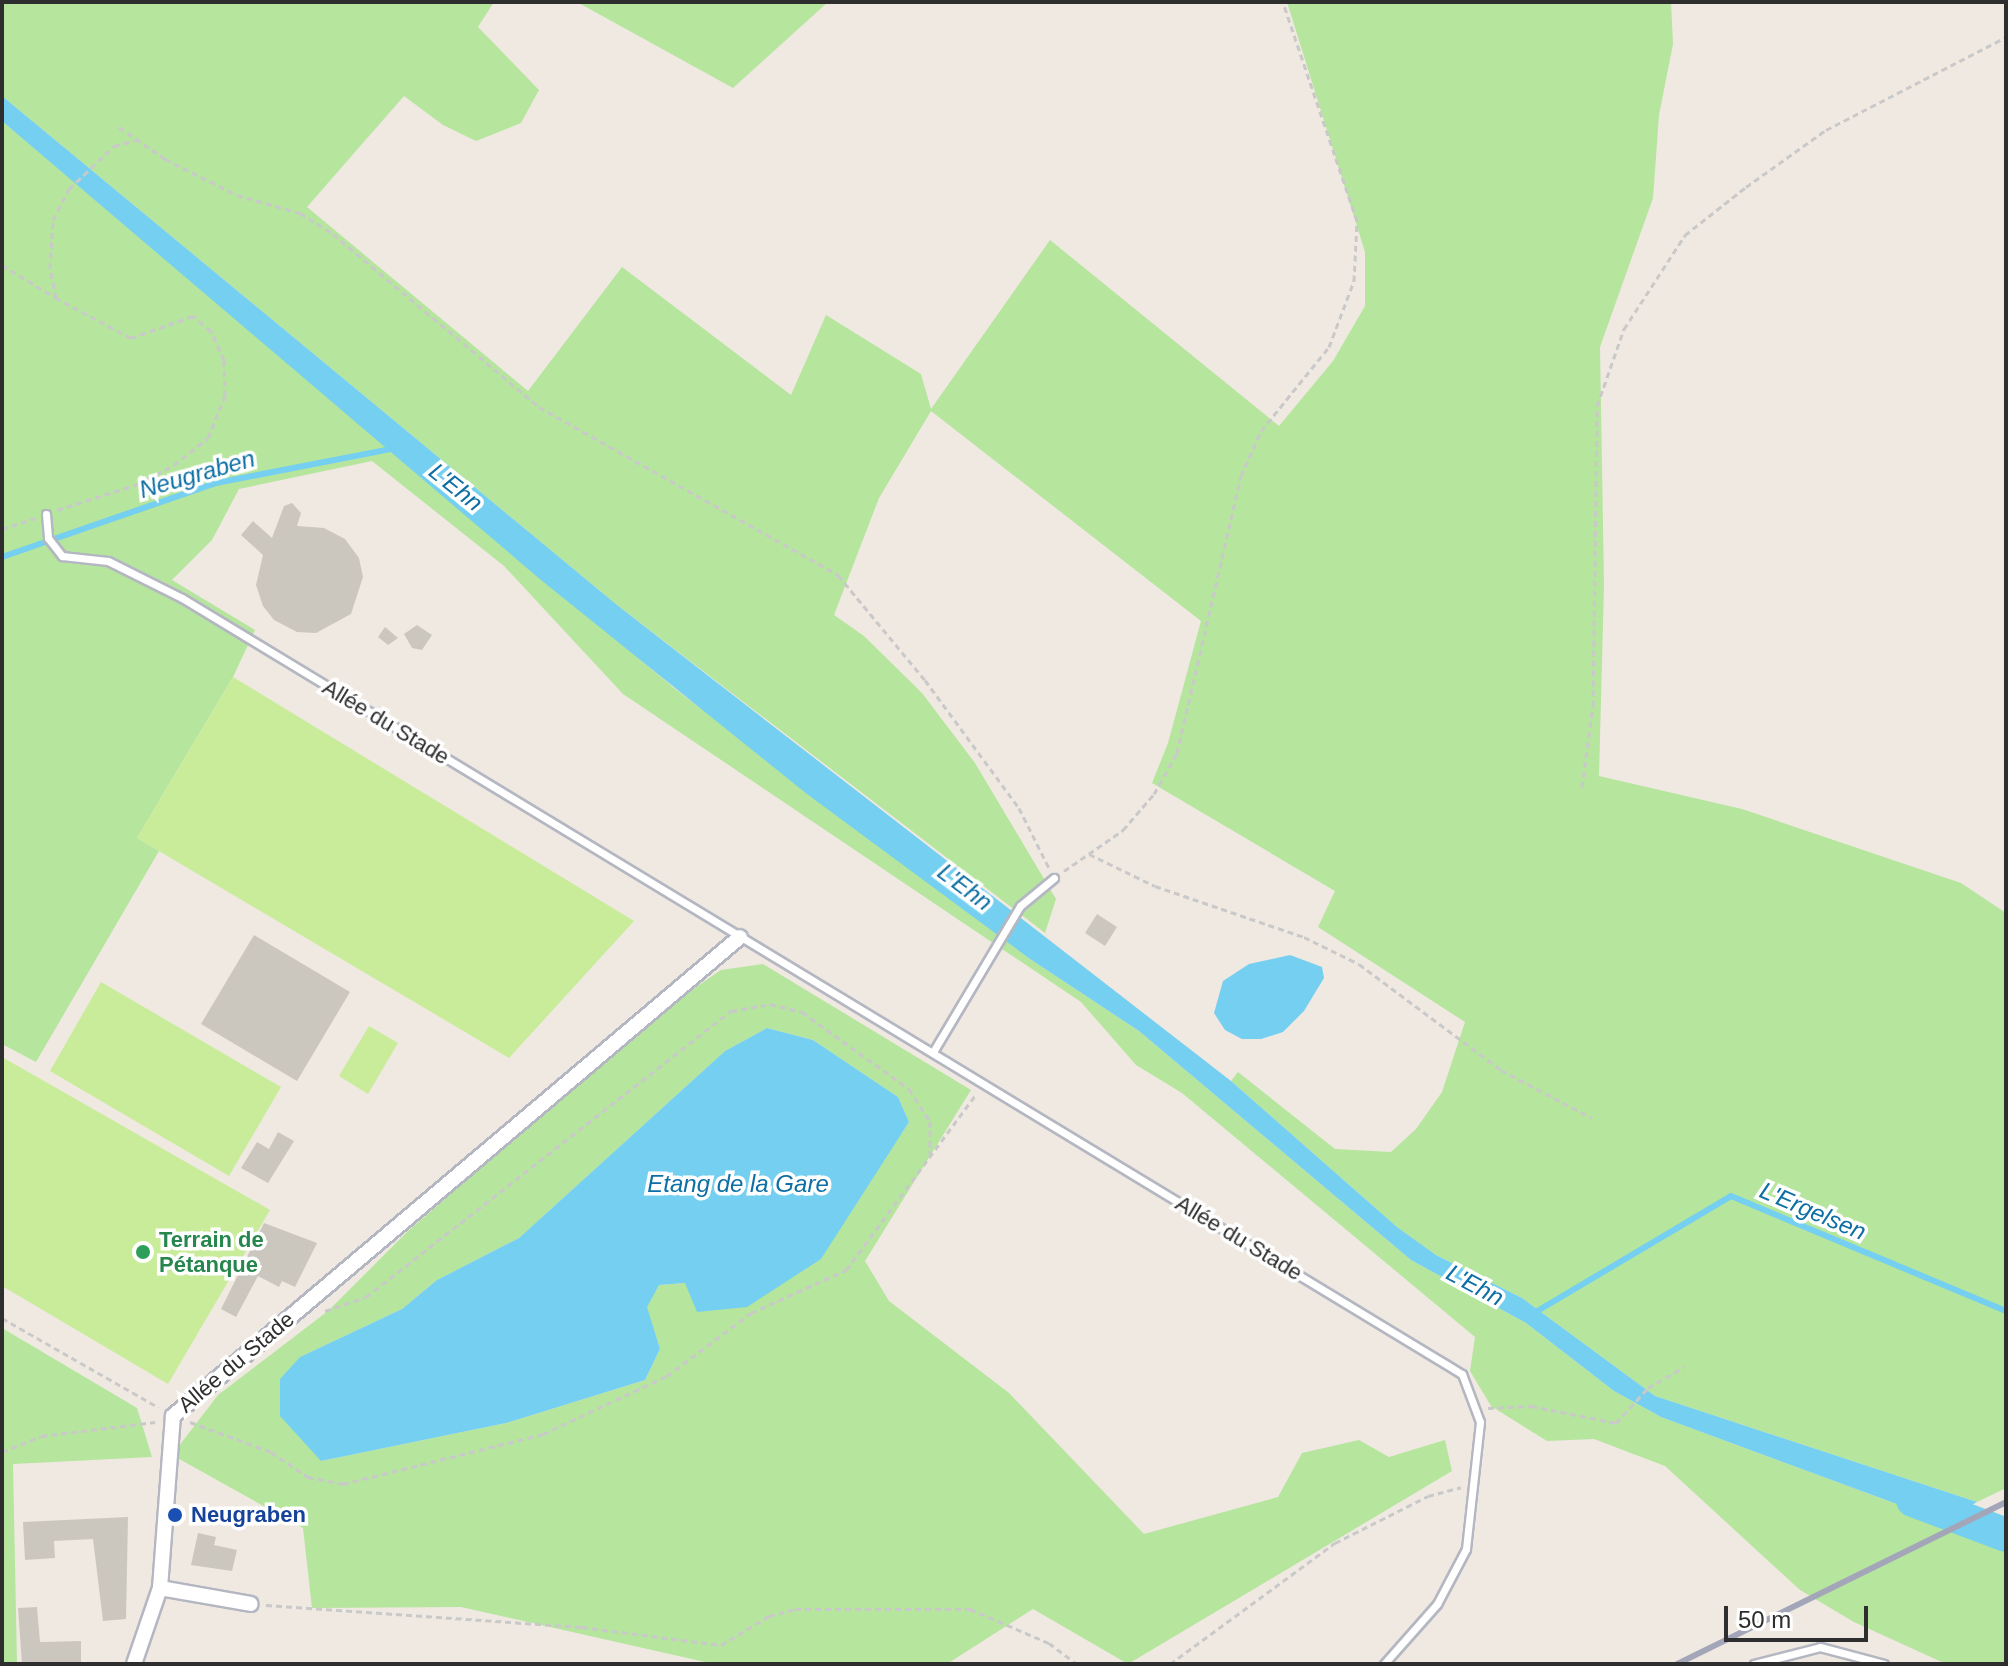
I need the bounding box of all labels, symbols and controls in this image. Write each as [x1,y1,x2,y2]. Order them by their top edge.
water label: Neugraben [136,444,258,504]
water label: L'Ehn [423,457,489,517]
street label: Allée du Stade [318,674,454,770]
water label: L'Ehn [932,857,998,917]
water label: Etang de la Gare [647,1170,829,1198]
water label: L'Ergelsen [1756,1176,1870,1246]
street label: Allée du Stade [1171,1190,1307,1286]
place label: Terrain de Pétanque [159,1226,264,1278]
marker: Terrain de Pétanque [134,1243,152,1261]
water label: L'Ehn [1441,1258,1509,1312]
street label: Allée du Stade [173,1306,299,1418]
place label: Neugraben [191,1502,306,1528]
marker: Neugraben [166,1506,184,1524]
scale bar [1728,1590,1872,1640]
text: 50 m [1738,1606,1791,1633]

